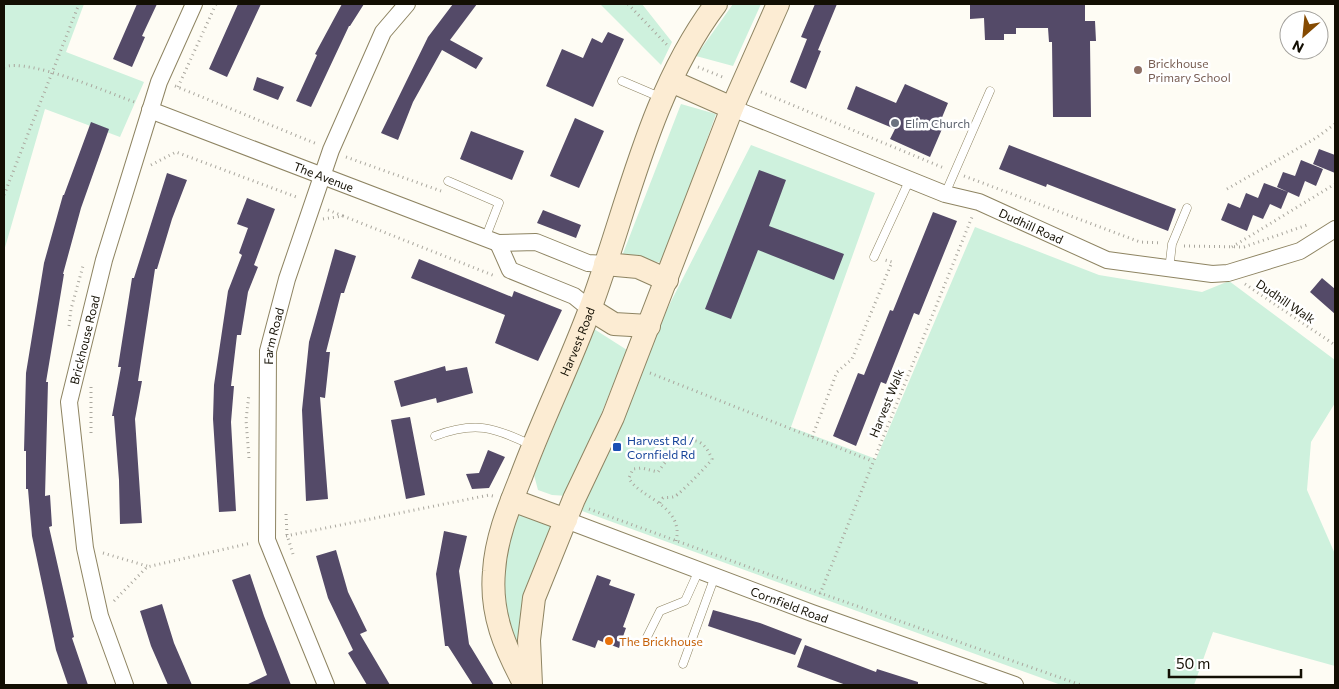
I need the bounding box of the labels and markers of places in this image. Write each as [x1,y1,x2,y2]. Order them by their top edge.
place label: Brickhouse Primary School [1148,56,1231,84]
marker: Brickhouse Primary School [1132,64,1144,76]
place label: Elim Church [905,116,970,130]
marker: Elim Church [889,117,901,129]
place label: Harvest Rd / Cornfield Rd [627,433,695,461]
marker: Harvest Rd / Cornfield Rd [611,441,623,453]
place label: The Brickhouse [619,634,703,648]
marker: The Brickhouse [603,635,615,647]

